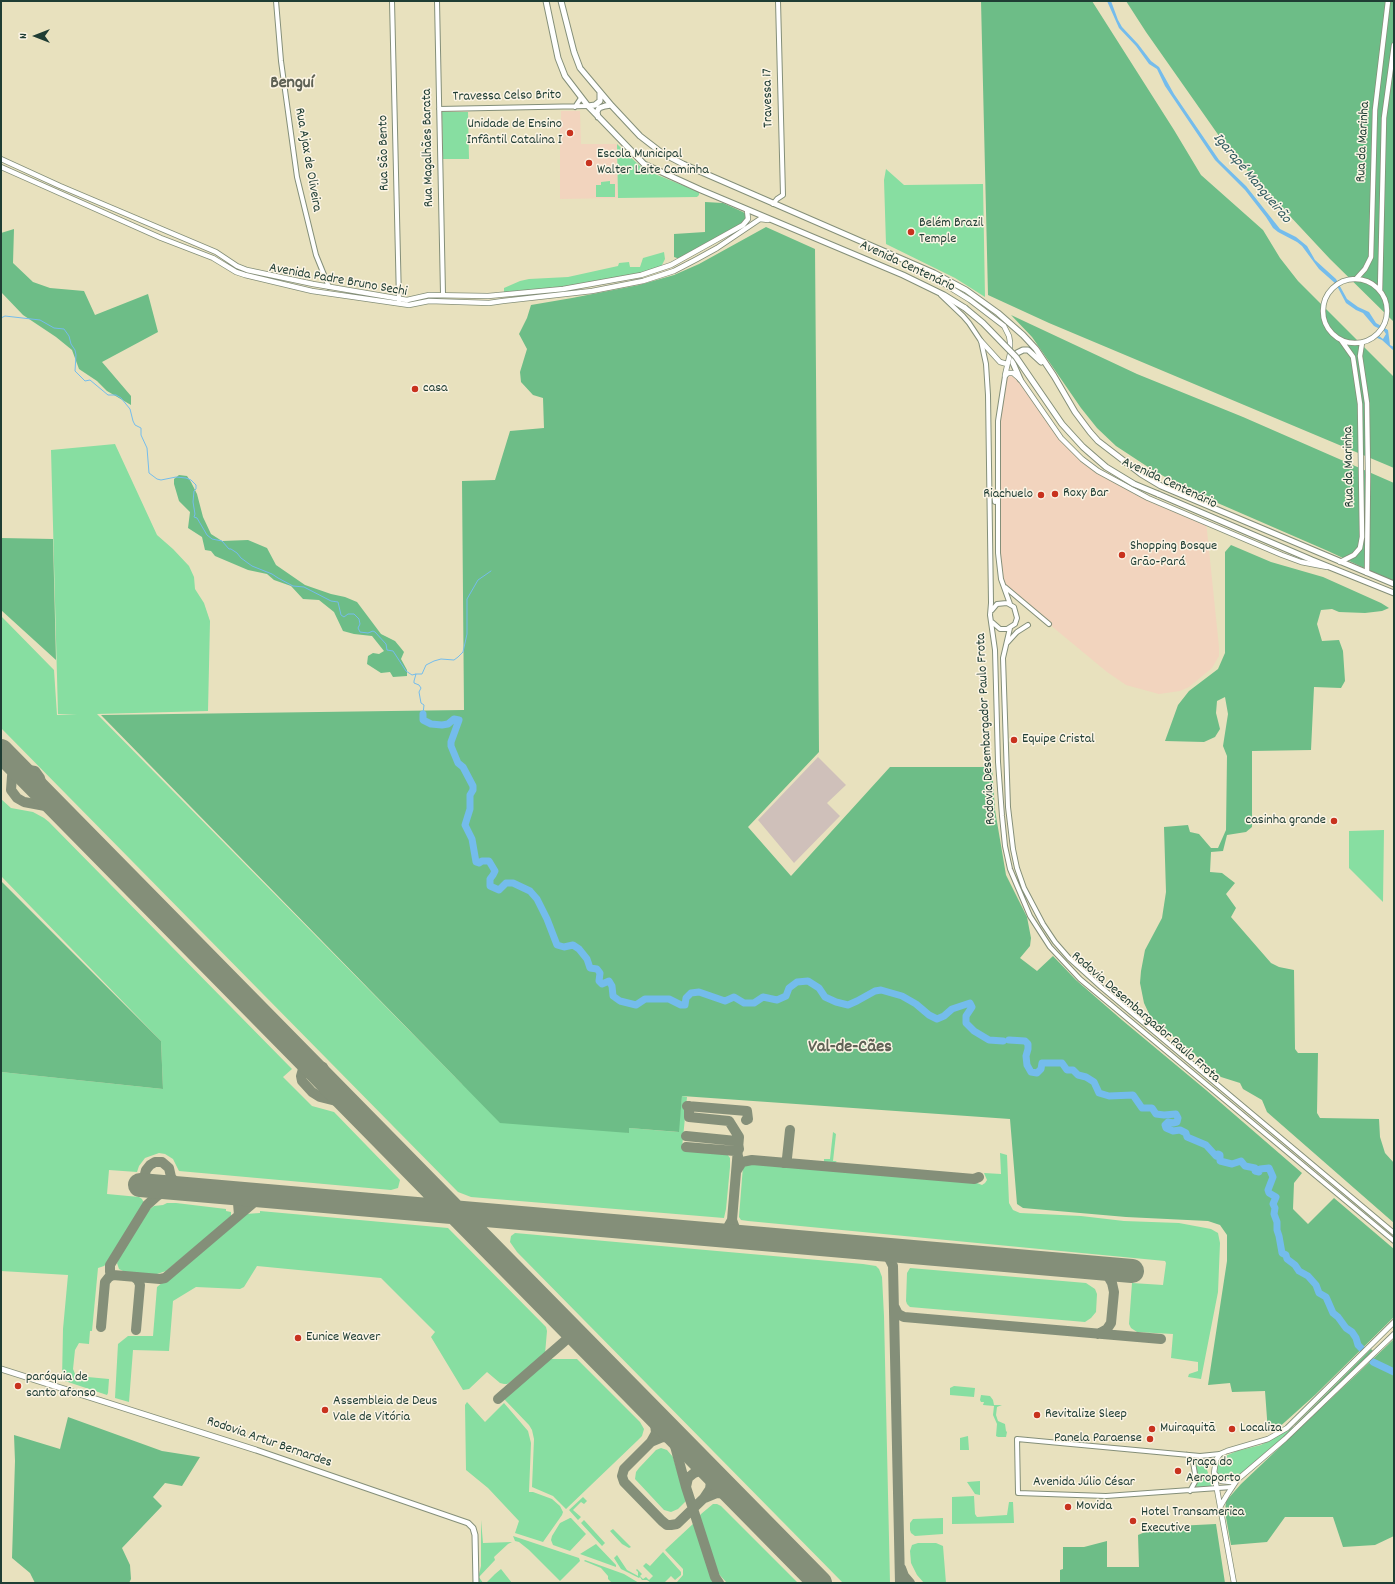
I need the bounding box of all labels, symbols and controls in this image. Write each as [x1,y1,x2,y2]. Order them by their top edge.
north arrow [16,16,56,56]
text: N [16,33,32,39]
street label: Travessa 17 [760,68,778,128]
district label: Benguí [270,74,314,96]
street label: Rua Magalhães Barata [420,88,438,208]
street label: Travessa Celso Brito [453,88,561,106]
street label: Rua da Marinha [1353,101,1375,183]
street label: Rua Ajax de Oliveira [290,107,324,213]
street label: Rua São Bento [376,115,394,191]
place label: Unidade de Ensino Infântil Catalina I [467,117,562,150]
marker: Unidade de Ensino Infântil Catalina I [565,128,575,138]
water label: Igarapé Mangueirão [1208,130,1294,228]
place label: Escola Municipal Walter Leite Caminha [597,147,709,180]
marker: Escola Municipal Walter Leite Caminha [584,158,594,168]
place label: Belém Brazil Temple [919,216,984,248]
marker: Belém Brazil Temple [906,227,916,237]
street label: Avenida Centenário [857,238,957,296]
street label: Avenida Padre Bruno Sechi [268,261,408,301]
place label: casa [423,381,448,397]
marker: casa [410,384,420,394]
street label: Rua da Marinha [1341,426,1359,508]
street label: Avenida Centenário [1119,455,1219,513]
place label: Roxy Bar [1063,486,1109,502]
place label: Riachuelo [983,487,1033,503]
marker: Roxy Bar [1050,489,1060,499]
marker: Riachuelo [1036,490,1046,500]
place label: Shopping Bosque Grão-Pará [1130,539,1217,572]
marker: Shopping Bosque Grão-Pará [1117,550,1127,560]
street label: Rodovia Desembargador Paulo Frota [974,633,1000,825]
place label: Equipe Cristal [1022,732,1095,748]
marker: Equipe Cristal [1009,735,1019,745]
place label: casinha grande [1246,813,1326,829]
marker: casinha grande [1329,816,1339,826]
street label: Rodovia Desembargador Paulo Frota [1067,949,1223,1087]
district label: Val-de-Cães [808,1038,892,1060]
place label: Eunice Weaver [306,1330,380,1346]
marker: Eunice Weaver [293,1333,303,1343]
place label: paróquia de santo afonso [26,1370,96,1402]
marker: paróquia de santo afonso [13,1381,23,1391]
place label: Assembleia de Deus Vale de Vitória [333,1394,437,1426]
marker: Assembleia de Deus Vale de Vitória [320,1405,330,1415]
place label: Revitalize Sleep [1045,1407,1127,1423]
marker: Revitalize Sleep [1032,1410,1042,1420]
street label: Rodovia Artur Bernardes [204,1414,334,1472]
place label: Muiraquitã [1160,1421,1216,1437]
place label: Localiza [1240,1421,1282,1437]
marker: Muiraquitã [1147,1424,1157,1434]
marker: Localiza [1227,1424,1237,1434]
place label: Panela Paraense [1054,1431,1142,1447]
marker: Panela Paraense [1145,1434,1155,1444]
place label: Praça do Aeroporto [1186,1455,1241,1488]
marker: Praça do Aeroporto [1173,1466,1183,1476]
street label: Avenida Júlio César [1033,1475,1135,1491]
place label: Movida [1076,1499,1112,1515]
marker: Movida [1063,1502,1073,1512]
place label: Hotel Transamerica Executive [1141,1505,1244,1538]
marker: Hotel Transamerica Executive [1128,1516,1138,1526]

